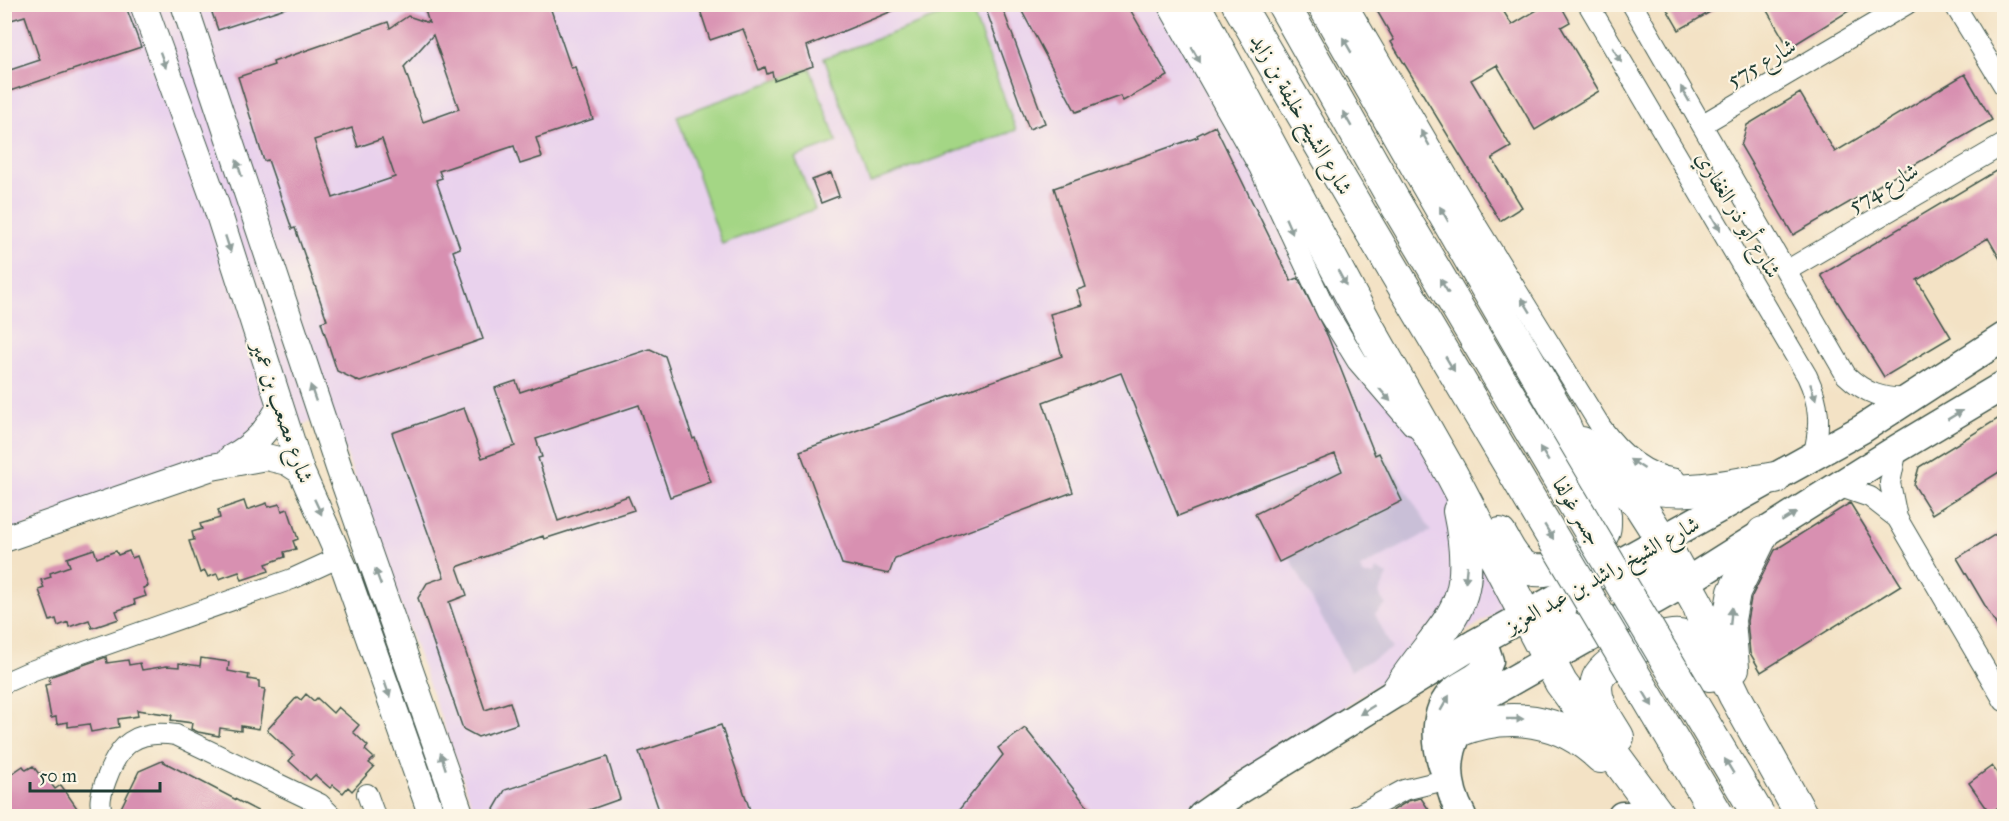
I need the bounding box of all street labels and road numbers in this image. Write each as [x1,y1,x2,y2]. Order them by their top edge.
street label: شارع الشيخ خليفة بن زايد [1239,29,1359,203]
street label: شارع 575 [1722,32,1803,97]
street label: شارع أبو ذر الغفاري [1686,145,1789,285]
street label: شارع 574 [1843,157,1926,223]
street label: شارع مصعب بن عمير [240,336,319,488]
street label: جسر غولفا [1546,472,1608,551]
street label: شارع الشيخ راشد بن عبد العزيز [1499,510,1707,645]

